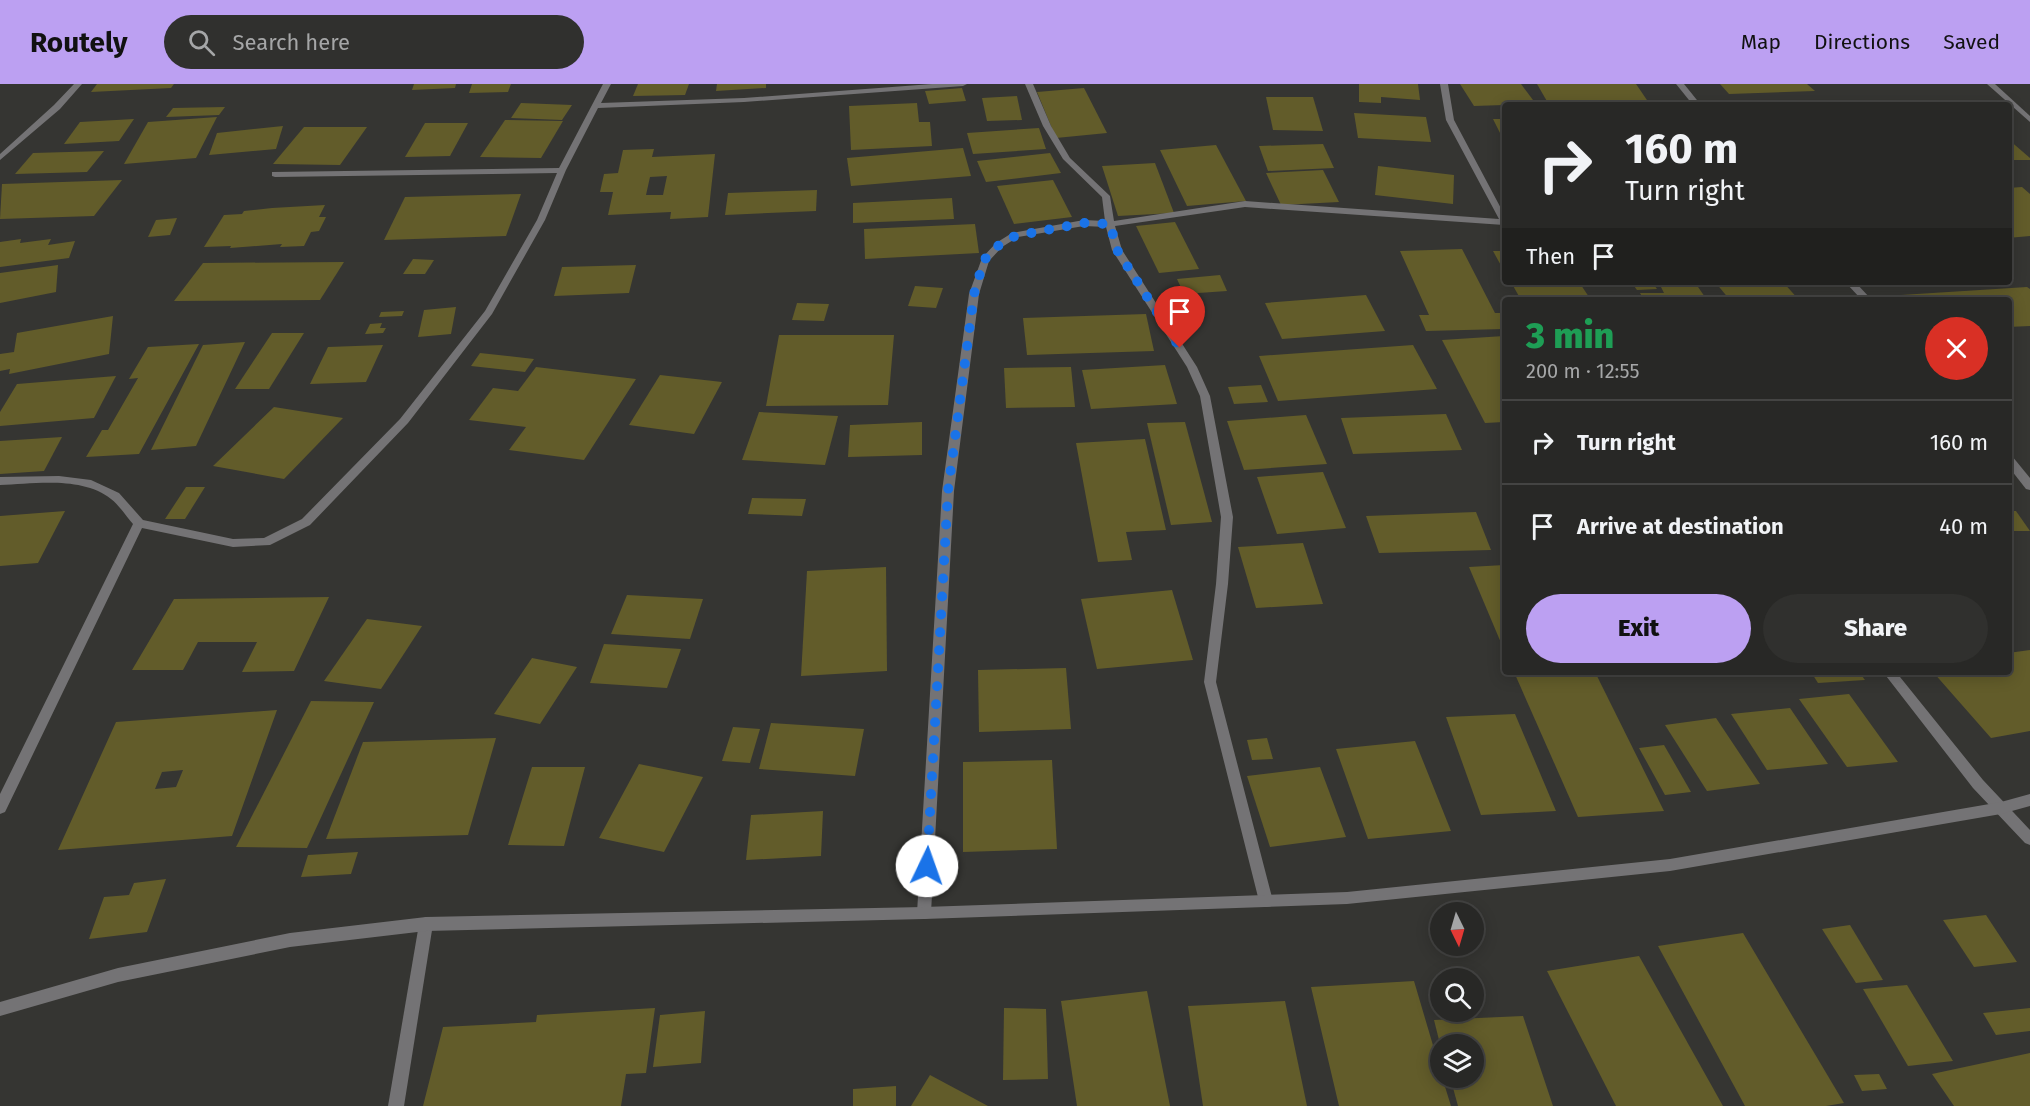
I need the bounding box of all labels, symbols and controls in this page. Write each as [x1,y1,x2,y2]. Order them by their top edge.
search box [164,15,584,69]
text: Routely [30,26,128,59]
icon: search [185,26,218,59]
text: Search here [233,29,350,56]
text: Map [1741,29,1781,55]
text: Directions [1814,29,1910,55]
text: Saved [1943,29,2000,55]
text: 160 m [1625,124,1738,174]
icon: right [1526,126,1604,204]
text: Turn right [1625,175,1745,207]
icon: arrive [1587,240,1620,273]
text: Then [1526,243,1575,270]
pin [1154,286,1205,348]
icon: arrive [1163,295,1196,328]
text: 3 min [1526,314,1614,358]
button: close [1925,317,1988,380]
text: 200 m · 12:55 [1526,359,1639,383]
icon: right [1526,426,1559,459]
text: Turn right [1577,429,1676,456]
text: 160 m [1930,429,1988,456]
icon: arrive [1526,510,1559,543]
text: Arrive at destination [1577,513,1784,540]
text: 40 m [1939,513,1988,540]
button: Exit [1526,594,1751,663]
button: Share [1763,594,1988,663]
position arrow [895,834,959,898]
north arrow [1430,902,1484,956]
map controls [1430,902,1484,1088]
button: search [1430,968,1484,1022]
button: layers [1430,1034,1484,1088]

